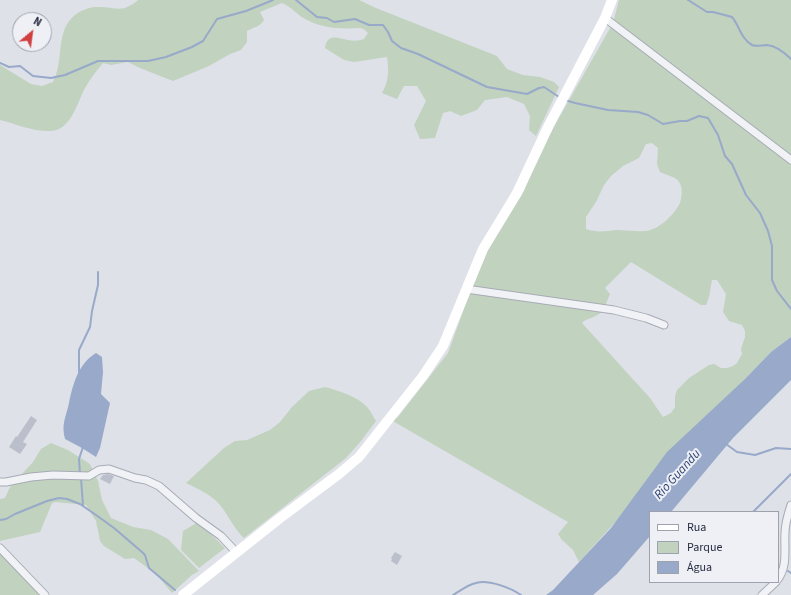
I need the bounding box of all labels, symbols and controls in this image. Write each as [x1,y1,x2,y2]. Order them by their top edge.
north arrow [12,12,52,52]
text: N [31,14,44,30]
water label: Rio Guandu [652,447,704,503]
legend [649,511,779,583]
text: Rua [687,519,706,536]
text: Parque [687,539,723,556]
text: Água [687,559,712,576]

